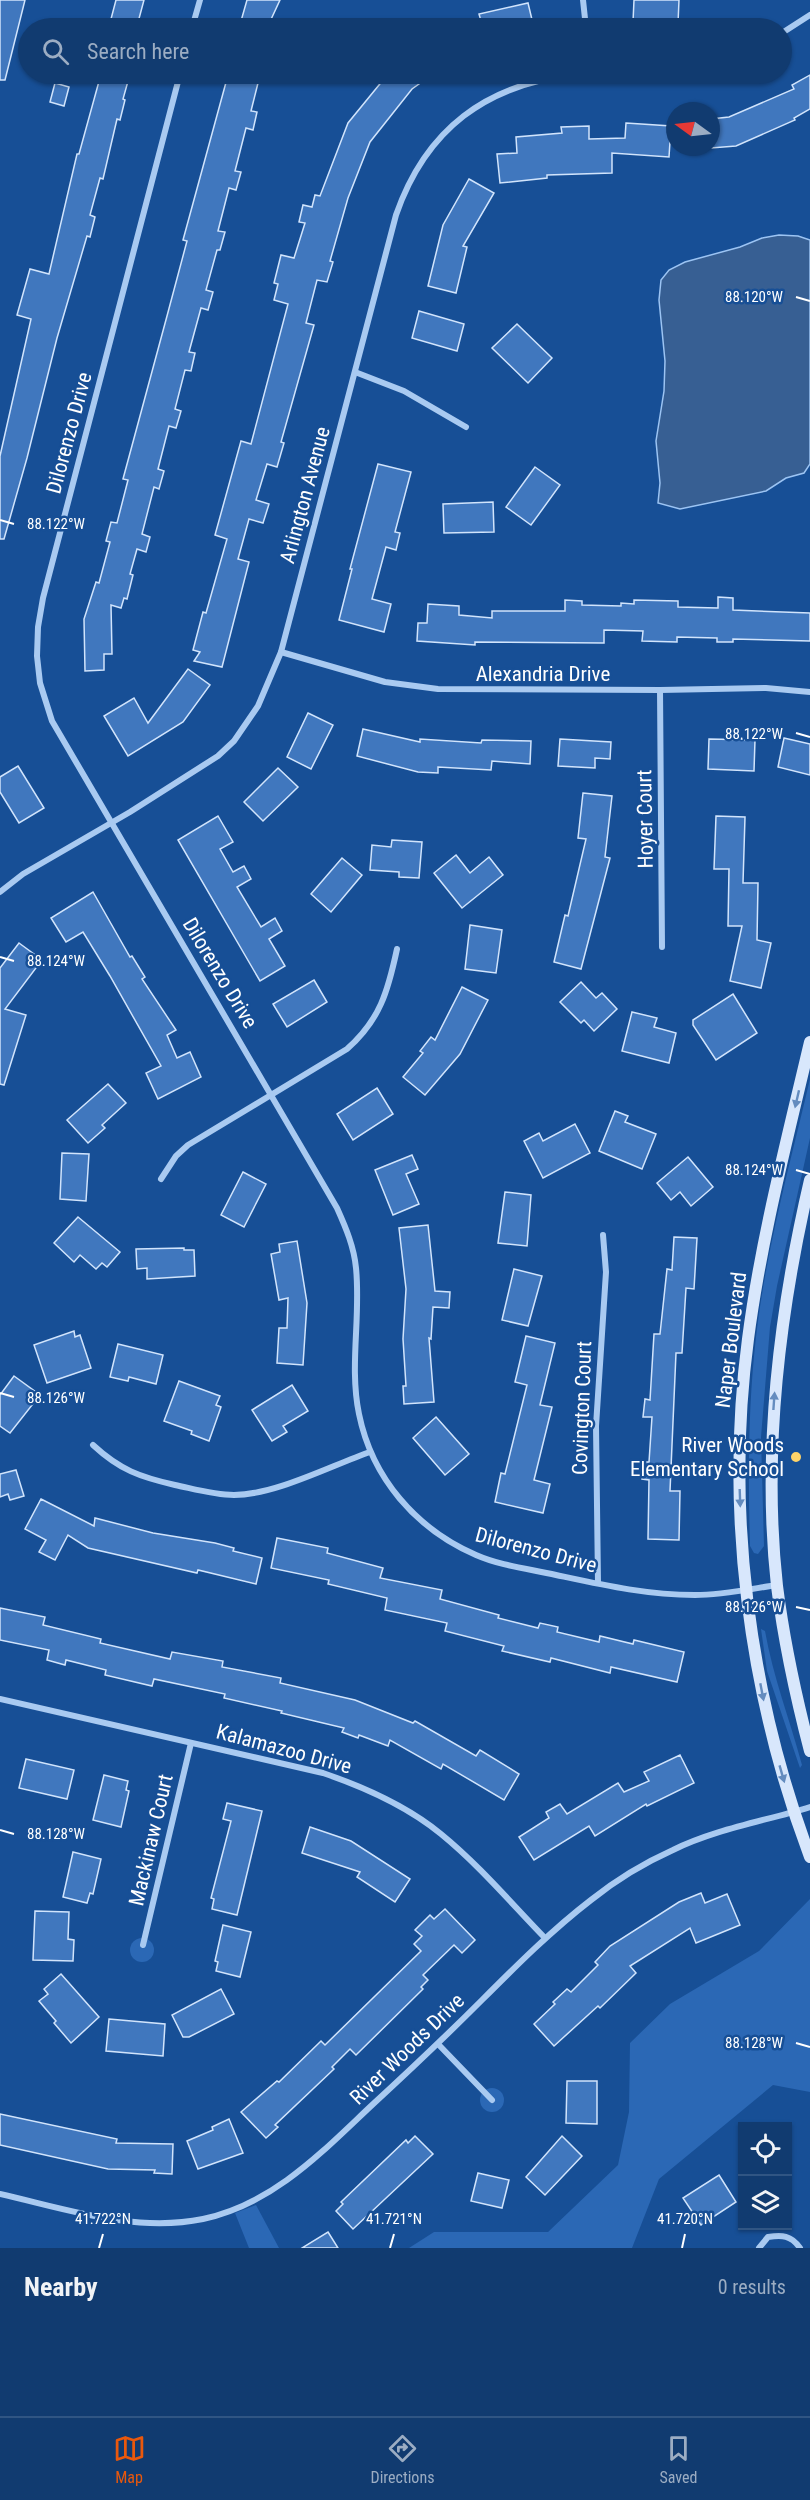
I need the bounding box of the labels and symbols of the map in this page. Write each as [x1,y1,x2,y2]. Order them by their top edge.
north arrow [666,102,720,156]
text: 88.120°W [725,288,784,306]
street label: Dilorenzo Drive [41,370,97,496]
street label: Arlington Avenue [275,424,335,566]
text: 88.122°W [27,515,86,533]
street label: Alexandria Drive [476,662,610,686]
text: 88.122°W [725,725,784,743]
street label: Hoyer Court [632,769,658,869]
street label: Dilorenzo Drive [178,913,262,1033]
text: 88.124°W [27,952,86,970]
one-way arrow [791,1090,801,1108]
text: 88.124°W [725,1161,784,1179]
street label: Naper Boulevard [711,1271,751,1409]
street label: Covington Court [568,1341,596,1475]
text: 88.126°W [27,1389,86,1407]
one-way arrow [770,1392,779,1411]
place label: River Woods Elementary School [630,1433,784,1481]
marker: River Woods Elementary School [789,1450,803,1464]
one-way arrow [735,1489,745,1508]
street label: Dilorenzo Drive [473,1522,599,1578]
text: 88.126°W [725,1598,784,1616]
one-way arrow [758,1683,767,1702]
street label: Kalamazoo Drive [214,1719,354,1779]
one-way arrow [778,1765,788,1783]
street label: Mackinaw Court [124,1772,178,1908]
text: 88.128°W [27,1825,86,1843]
street label: River Woods Drive [345,1988,469,2110]
text: 88.128°W [725,2034,784,2052]
text: 41.722°N [75,2210,131,2228]
text: 41.721°N [366,2210,422,2228]
text: 41.720°N [657,2210,713,2228]

